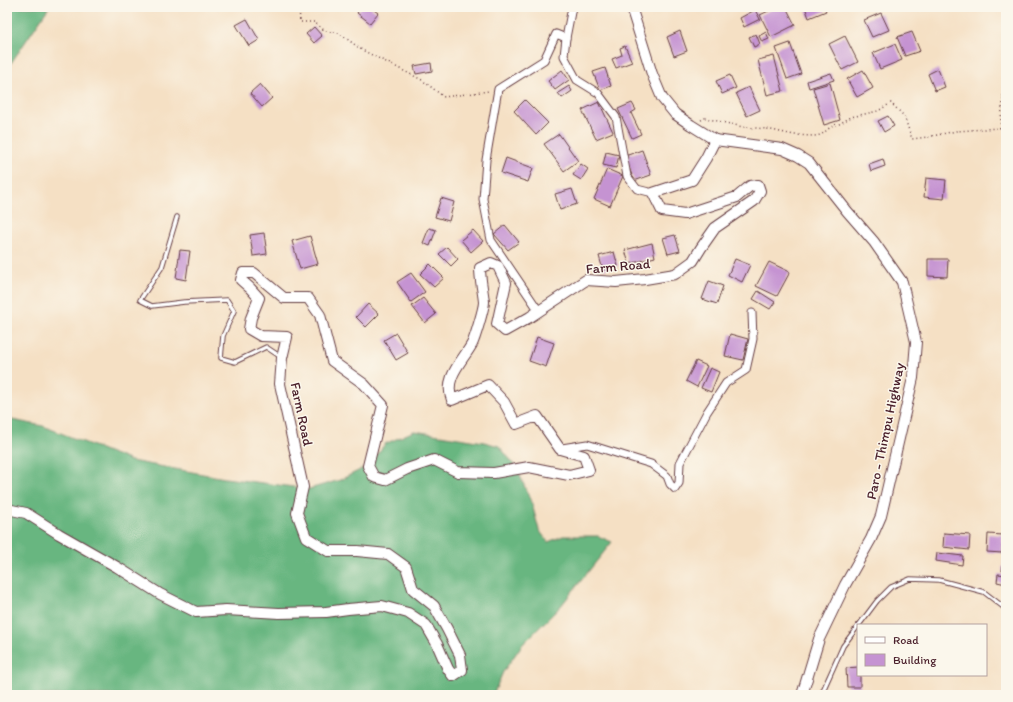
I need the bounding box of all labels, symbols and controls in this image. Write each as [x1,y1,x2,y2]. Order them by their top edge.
street label: Farm Road [585,255,651,278]
street label: Paro - Thimpu Highway [863,361,908,501]
street label: Farm Road [286,381,317,448]
legend [857,624,987,676]
text: Road [893,633,919,647]
text: Building [893,653,937,667]

